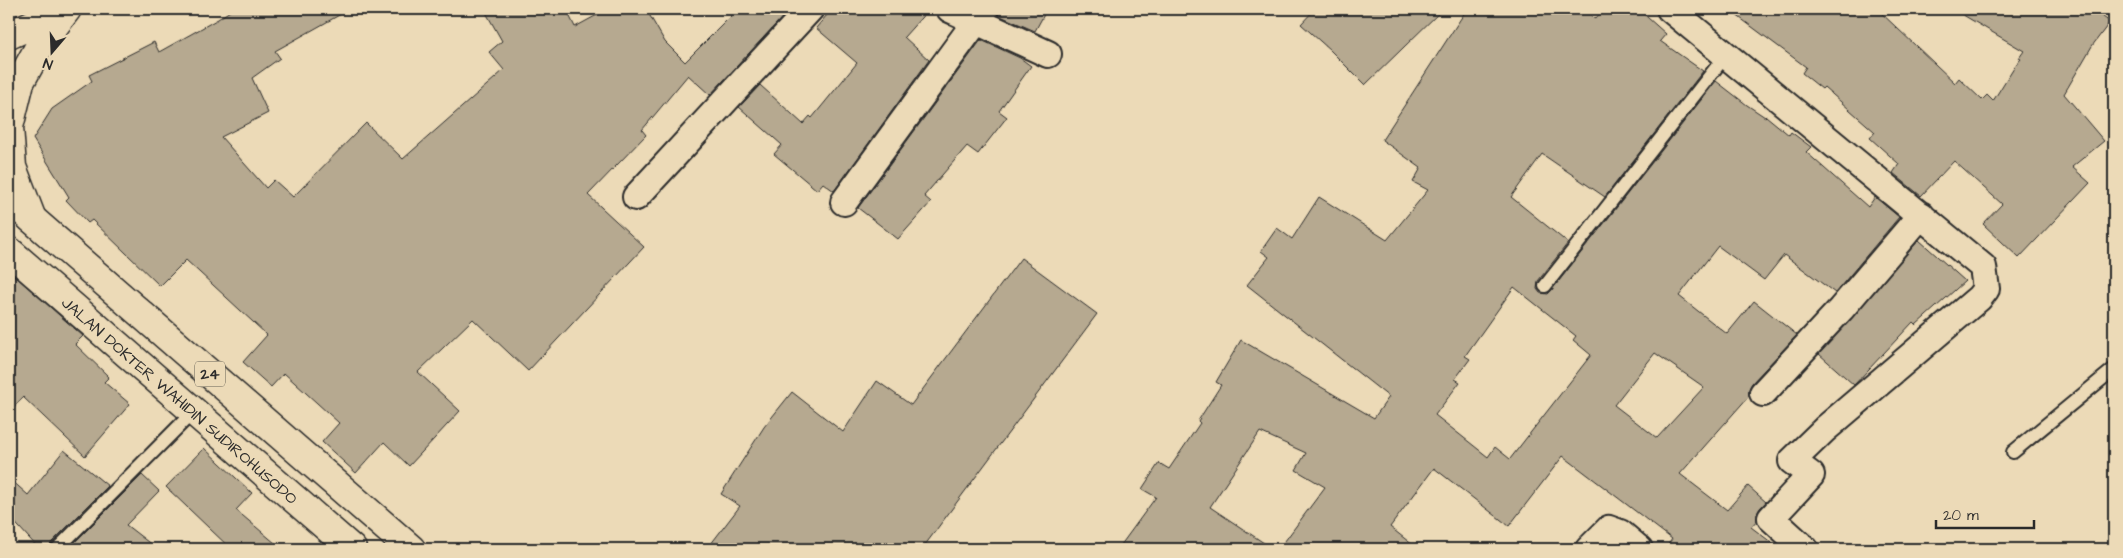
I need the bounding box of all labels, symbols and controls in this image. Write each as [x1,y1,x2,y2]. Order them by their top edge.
north arrow [28,28,78,78]
text: N [40,52,56,74]
street label: JALAN DOKTER WAHIDIN SUDIROHUSODO [57,292,302,510]
road number: 24 [195,362,225,386]
scale bar [1936,498,2033,530]
text: 20 m [1943,505,1979,526]

